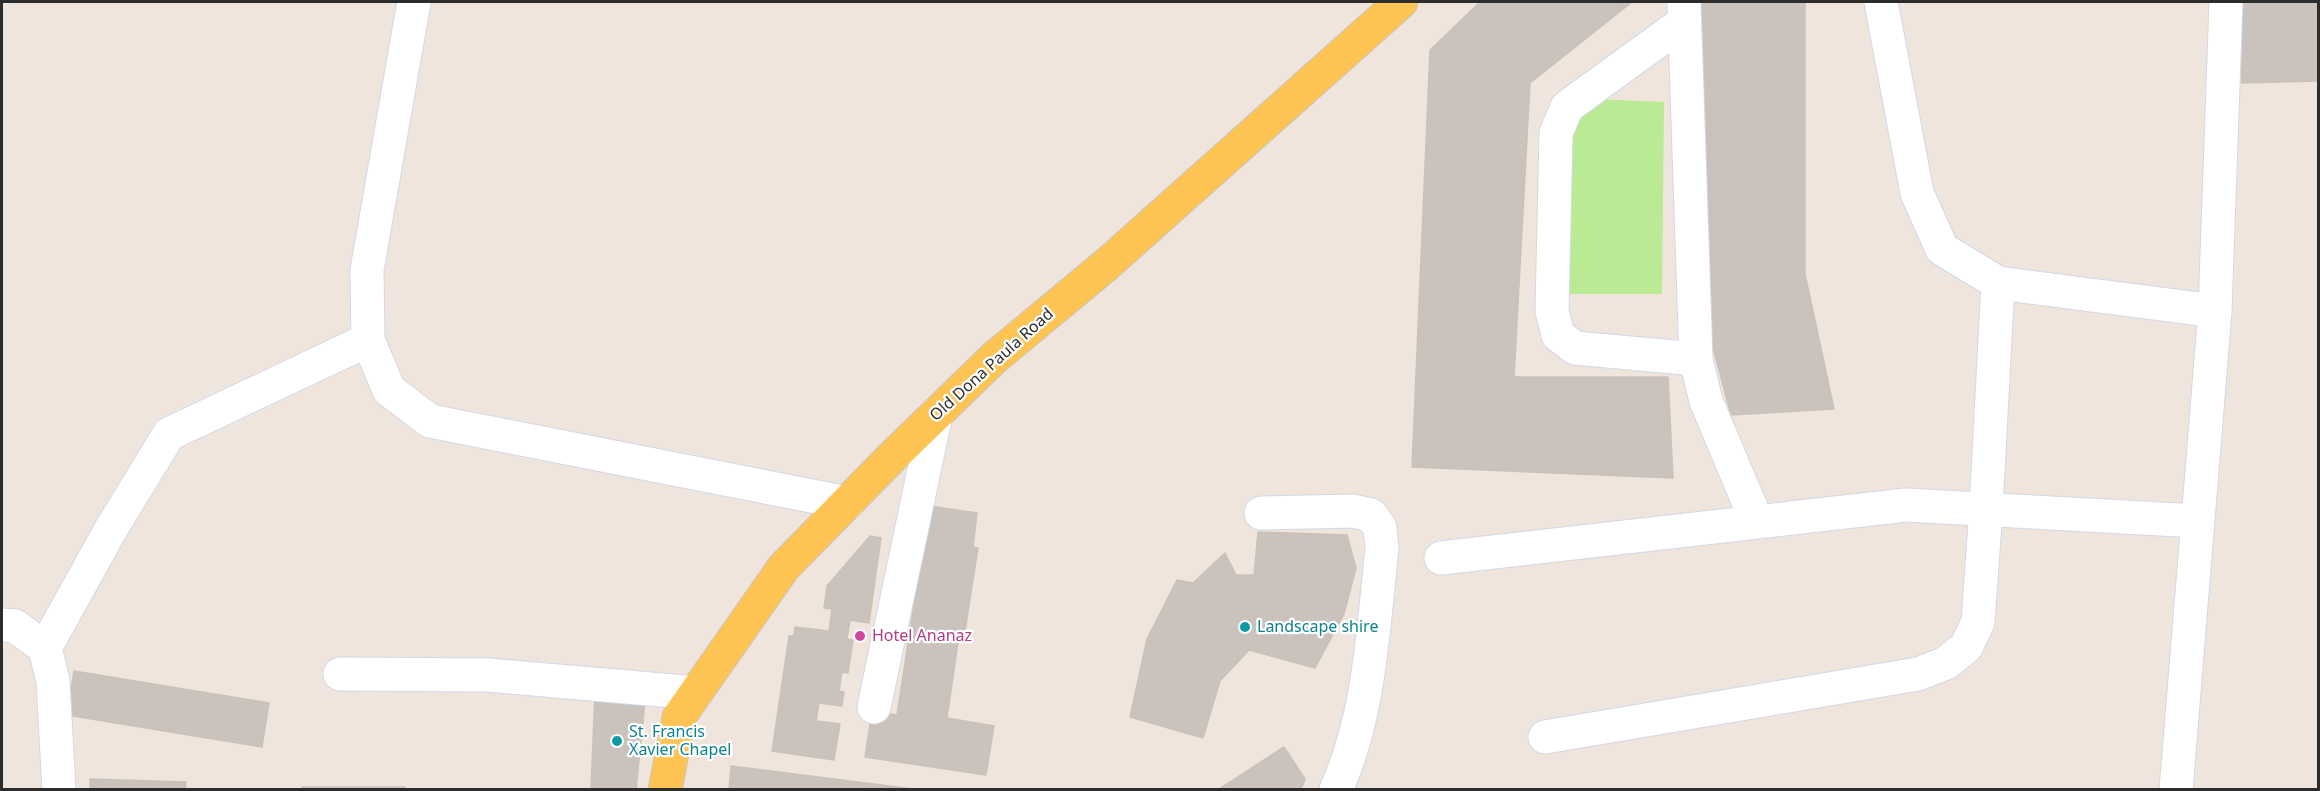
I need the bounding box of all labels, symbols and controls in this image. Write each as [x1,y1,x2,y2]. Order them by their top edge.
street label: Old Dona Paula Road [926,305,1058,425]
place label: Landscape shire [1257,617,1378,637]
marker: Landscape shire [1238,620,1252,634]
place label: Hotel Ananaz [872,626,972,646]
marker: Hotel Ananaz [853,629,867,643]
place label: St. Francis Xavier Chapel [629,722,731,760]
marker: St. Francis Xavier Chapel [610,734,624,748]

